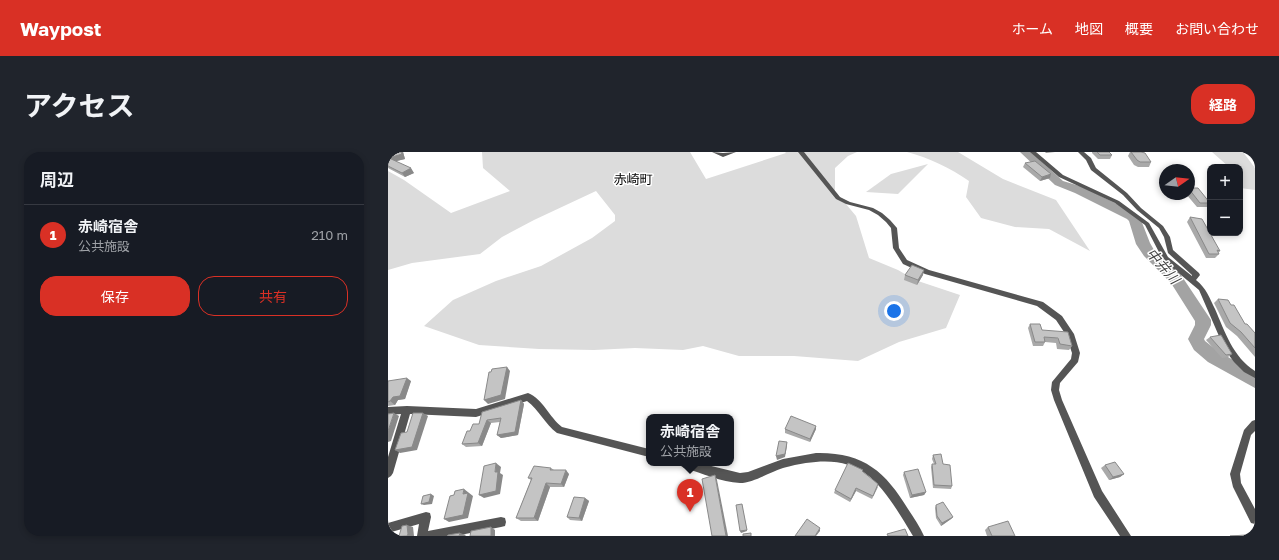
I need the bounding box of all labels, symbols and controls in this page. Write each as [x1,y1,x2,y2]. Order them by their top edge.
text: Waypost [20,17,101,40]
text: ホーム [1011,20,1053,37]
text: 地図 [1075,20,1103,37]
text: 概要 [1125,20,1153,37]
text: お問い合わせ [1175,20,1259,37]
button: 経路 [1191,84,1255,124]
text: アクセス [24,89,135,122]
north arrow [1159,164,1195,200]
map controls [1207,164,1243,236]
button: + [1207,164,1243,200]
text: 周辺 [40,169,74,190]
district label: 赤崎町 [613,171,653,187]
button: − [1207,200,1243,236]
text: 赤崎宿舎 [78,217,138,235]
text: 1 [50,227,56,243]
text: 210 m [311,227,348,243]
text: 公共施設 [78,238,130,254]
water label: 中井川 [1143,244,1185,289]
button: 保存 [40,276,190,316]
button: 共有 [198,276,348,316]
your location [884,301,904,321]
popup [646,414,734,466]
text: 赤崎宿舎 [660,422,720,440]
text: 公共施設 [660,443,712,459]
pin: 1 [677,479,703,512]

